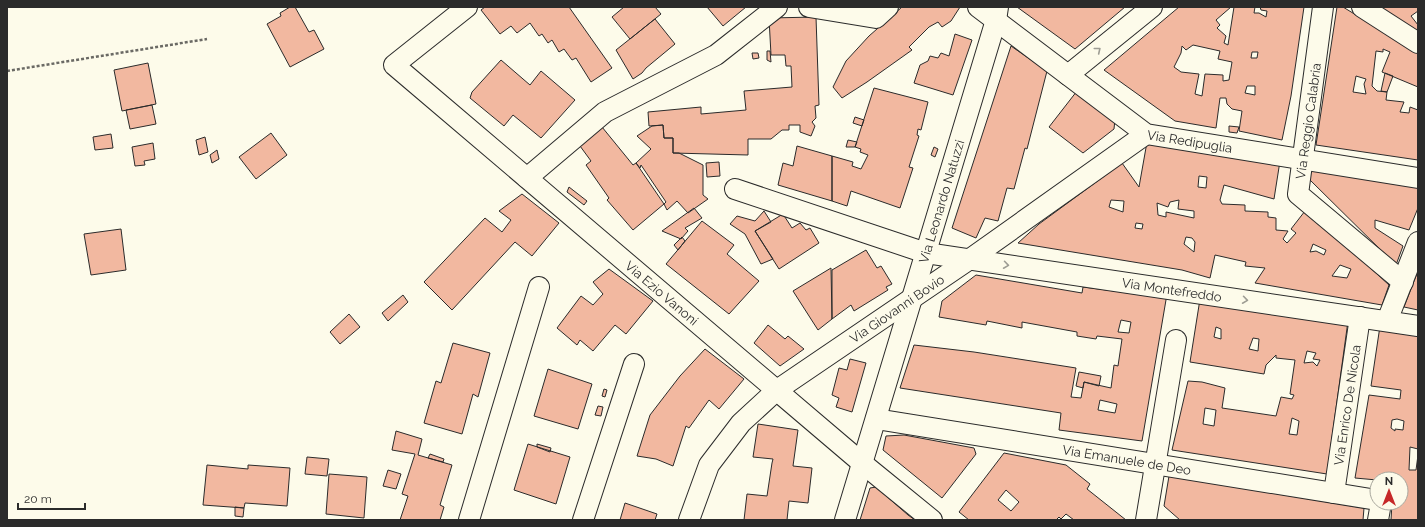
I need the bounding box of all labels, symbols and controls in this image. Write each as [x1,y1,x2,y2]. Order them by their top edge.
one-way arrow [1094,48,1101,55]
street label: Via Reggio Calabria [1293,62,1324,180]
street label: Via Redipuglia [1146,127,1234,156]
street label: Via Leonardo Natuzzi [916,138,967,265]
street label: Via Ezio Vanoni [622,258,701,328]
one-way arrow [1003,260,1009,269]
street label: Via Giovanni Bovio [847,272,947,346]
street label: Via Montefreddo [1121,275,1223,305]
one-way arrow [1242,295,1248,304]
street label: Via Enrico De Nicola [1331,344,1364,466]
street label: Via Emanuele de Deo [1061,442,1192,478]
north arrow [1369,471,1409,511]
text: N [1385,475,1393,488]
scale bar [18,485,85,511]
text: 20 m [24,492,52,506]

